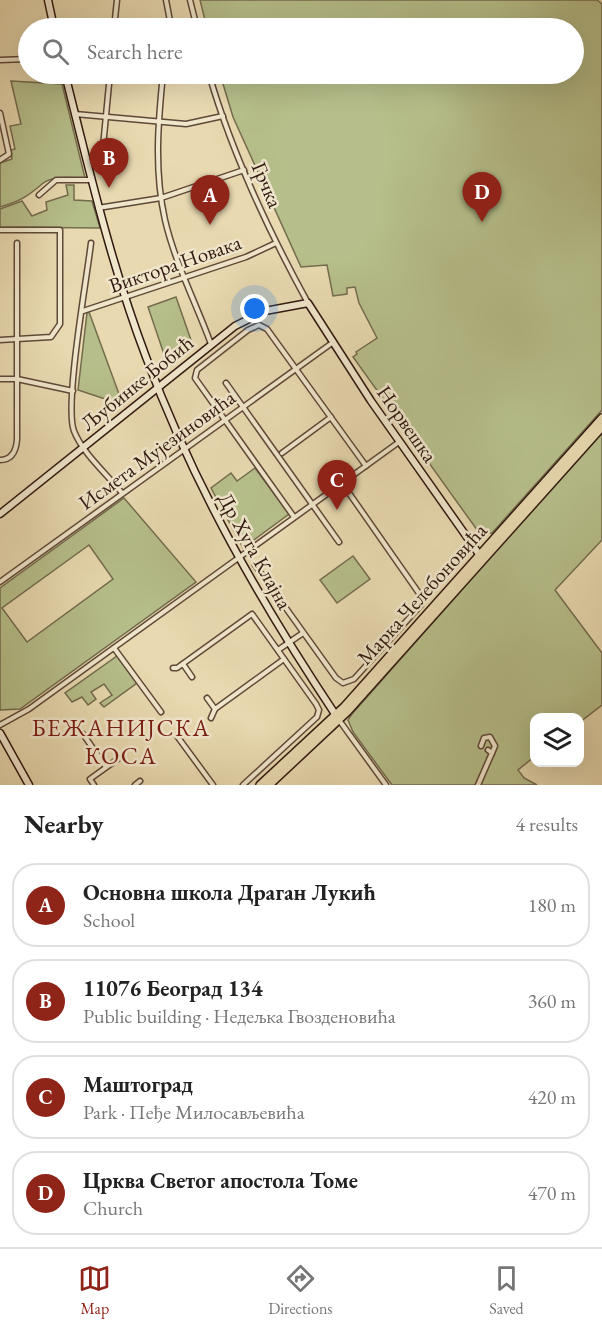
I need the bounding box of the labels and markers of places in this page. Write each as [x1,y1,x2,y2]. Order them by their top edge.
pin: B [90,138,128,188]
pin: D [462,172,502,222]
pin: A [190,176,230,225]
pin: C [318,460,356,510]

